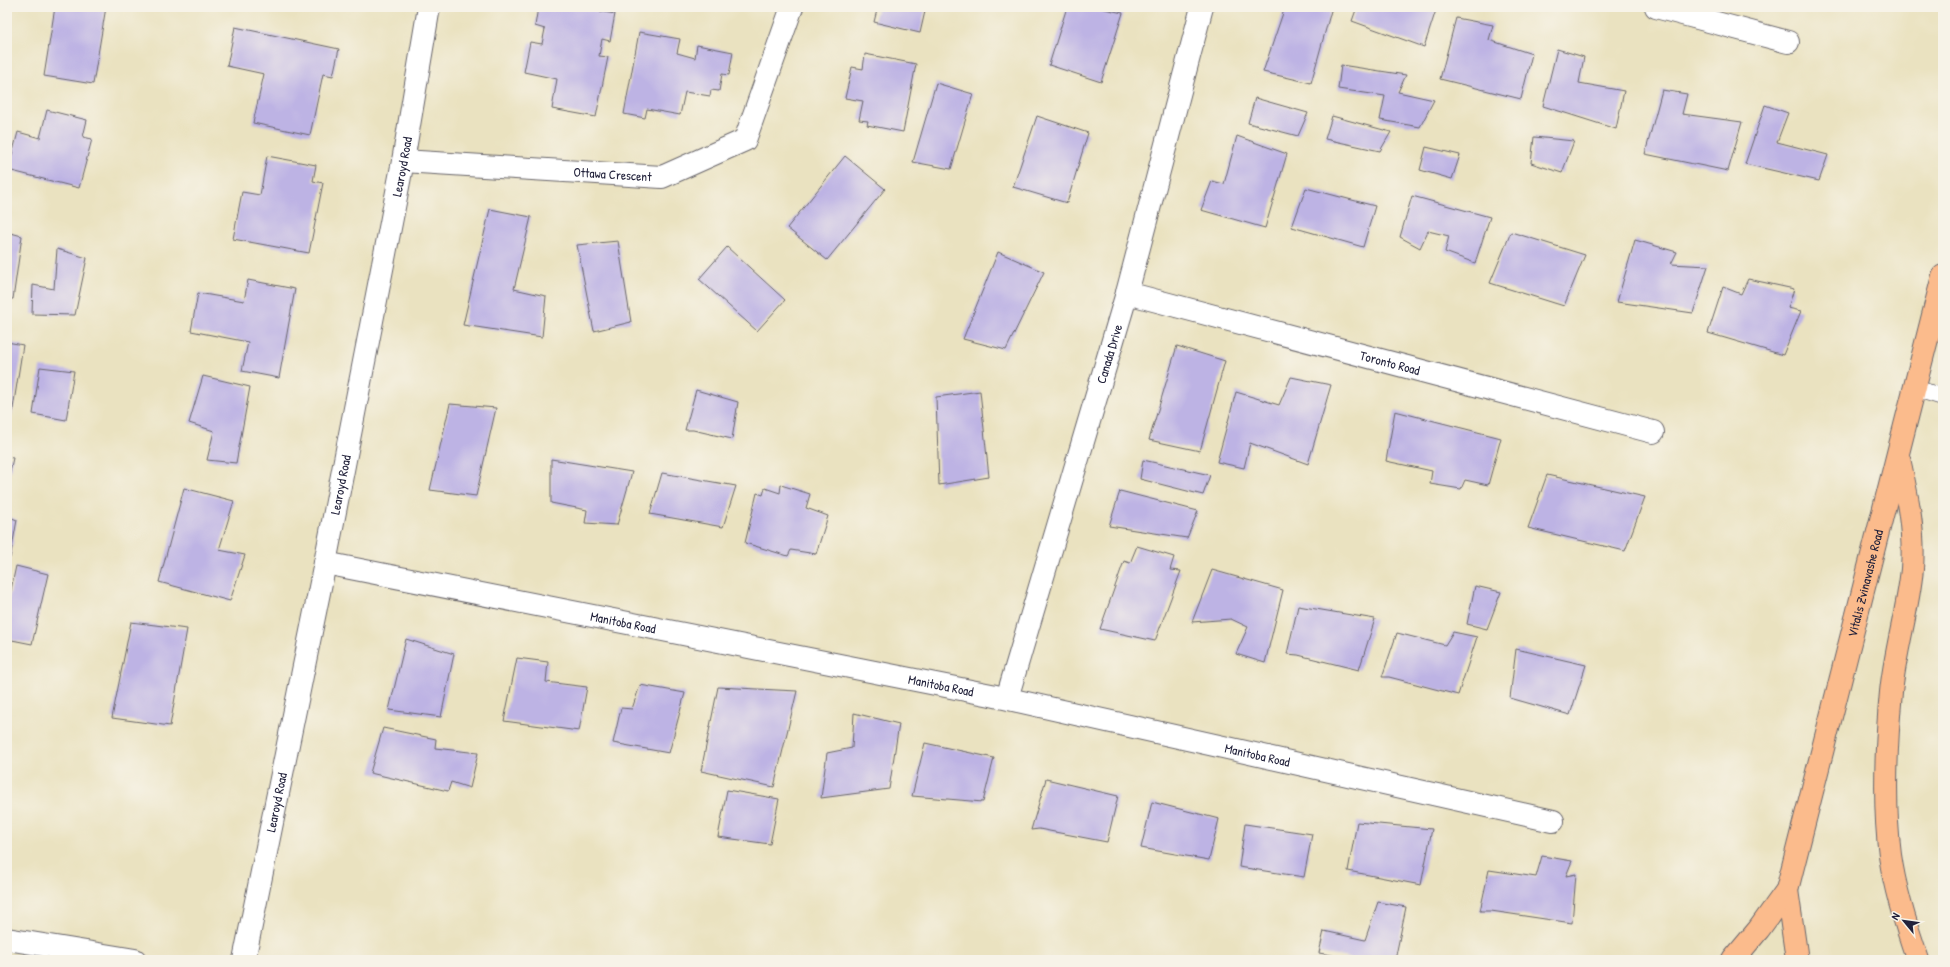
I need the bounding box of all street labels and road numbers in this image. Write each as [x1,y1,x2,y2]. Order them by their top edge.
street label: Learoyd Road [387,135,416,198]
street label: Ottawa Crescent [573,163,653,185]
street label: Canada Drive [1092,322,1126,386]
street label: Toronto Road [1358,346,1422,379]
street label: Learoyd Road [326,453,355,516]
street label: Vitalis Zvinavashe Road [1843,528,1887,639]
street label: Manitoba Road [589,607,657,637]
street label: Manitoba Road [907,670,975,700]
street label: Manitoba Road [1223,739,1292,771]
street label: Learoyd Road [261,771,291,834]

